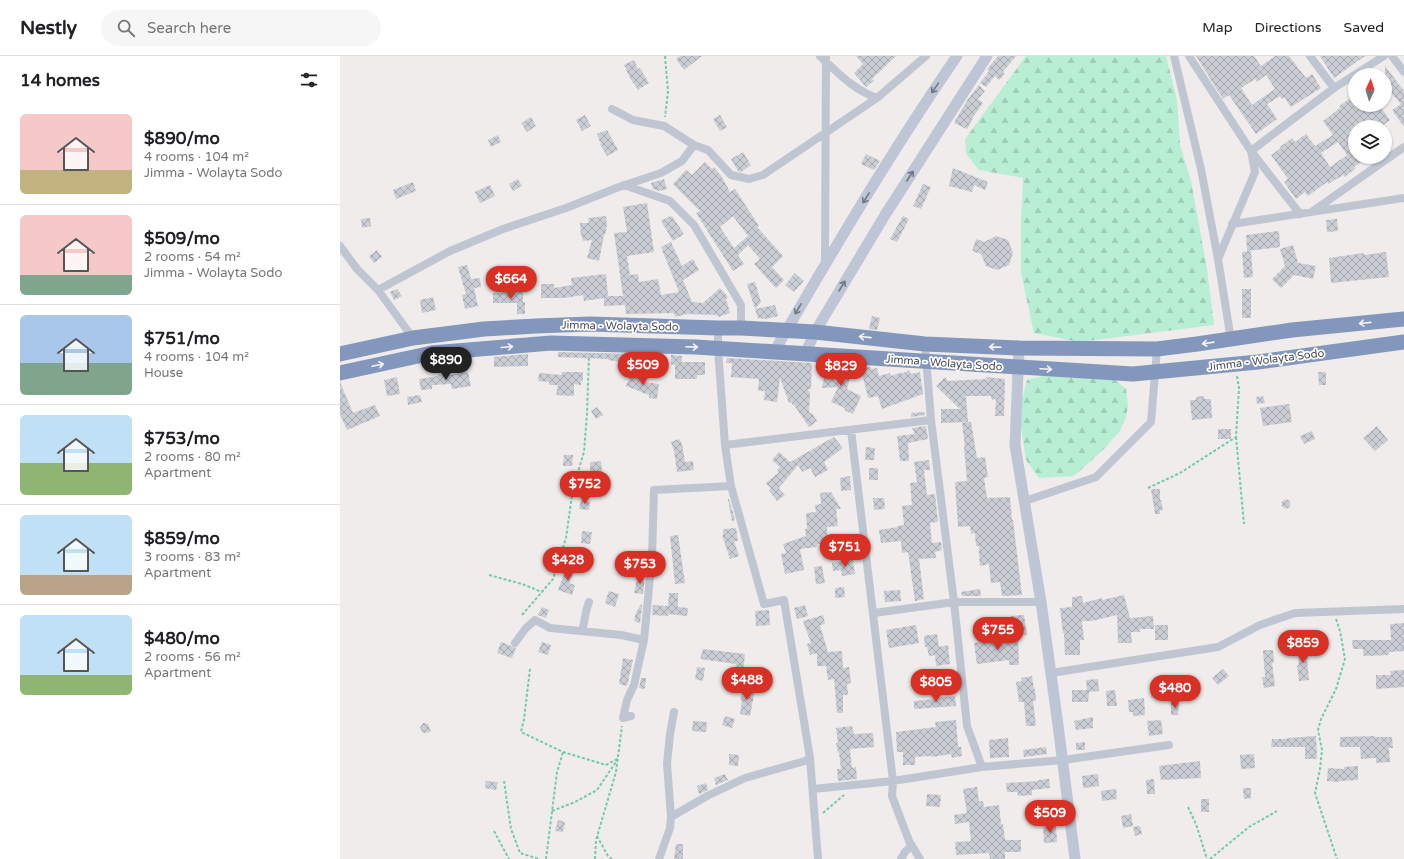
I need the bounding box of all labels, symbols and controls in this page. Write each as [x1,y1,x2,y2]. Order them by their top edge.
search box [101,10,381,46]
text: Nestly [20,17,77,39]
icon: search [115,17,137,39]
text: Search here [147,19,231,37]
text: Map [1202,19,1233,36]
text: Directions [1255,19,1322,36]
text: Saved [1344,19,1384,36]
north arrow [1348,68,1392,112]
map controls [1348,68,1392,164]
icon: filters [298,69,320,91]
text: 14 homes [20,70,100,91]
one-way arrow [931,82,939,93]
button: layers [1348,120,1392,164]
text: $890/mo [144,128,220,149]
icon: home [52,130,100,178]
text: 4 rooms · 104 m² [144,149,249,165]
text: Jimma - Wolayta Sodo [144,165,282,181]
one-way arrow [906,171,914,182]
one-way arrow [862,192,870,203]
text: $509/mo [144,228,220,249]
icon: home [52,231,100,279]
text: 2 rooms · 54 m² [144,249,241,265]
text: Jimma - Wolayta Sodo [144,265,282,281]
pin: $664 [487,266,535,300]
text: $664 [495,271,527,287]
one-way arrow [839,280,847,292]
one-way arrow [794,303,802,315]
street label: Jimma - Wolayta Sodo [561,318,679,334]
one-way arrow [1359,319,1372,327]
text: $751/mo [144,328,220,349]
icon: home [52,331,100,379]
one-way arrow [859,334,872,341]
one-way arrow [1202,339,1215,347]
one-way arrow [500,343,513,350]
one-way arrow [685,343,698,351]
one-way arrow [989,343,1002,350]
street label: Jimma - Wolayta Sodo [1207,346,1325,374]
pin: $890 [422,347,470,381]
text: 4 rooms · 104 m² [144,349,249,365]
text: $890 [430,352,462,368]
pin: $509 [619,352,667,386]
street label: Jimma - Wolayta Sodo [885,352,1003,374]
pin: $829 [817,353,865,387]
text: $509 [627,357,659,373]
text: $829 [825,358,857,374]
one-way arrow [371,360,384,368]
text: House [144,365,183,381]
one-way arrow [1039,365,1052,373]
text: $753/mo [144,428,220,449]
icon: home [52,431,100,479]
text: 2 rooms · 80 m² [144,449,241,465]
text: Apartment [144,465,211,481]
pin: $752 [561,471,609,505]
text: $752 [569,476,601,492]
text: $859/mo [144,528,220,549]
icon: home [52,531,100,579]
pin: $751 [821,534,869,568]
text: $751 [829,539,861,555]
pin: $428 [544,547,592,581]
text: 3 rooms · 83 m² [144,549,241,565]
pin: $753 [616,551,664,585]
text: $428 [552,552,584,568]
text: $753 [624,556,656,572]
text: Apartment [144,565,211,581]
pin: $755 [974,617,1022,651]
text: $755 [982,622,1014,638]
text: $480/mo [144,628,220,649]
pin: $859 [1279,630,1327,664]
icon: home [52,631,100,679]
text: $859 [1287,635,1319,651]
text: 2 rooms · 56 m² [144,649,241,665]
text: Apartment [144,665,211,681]
pin: $488 [723,667,771,701]
pin: $805 [912,669,960,703]
text: $488 [731,672,763,688]
text: $805 [920,674,952,690]
pin: $480 [1151,675,1199,709]
text: $480 [1159,680,1191,696]
pin: $509 [1026,800,1074,834]
text: $509 [1034,805,1066,821]

